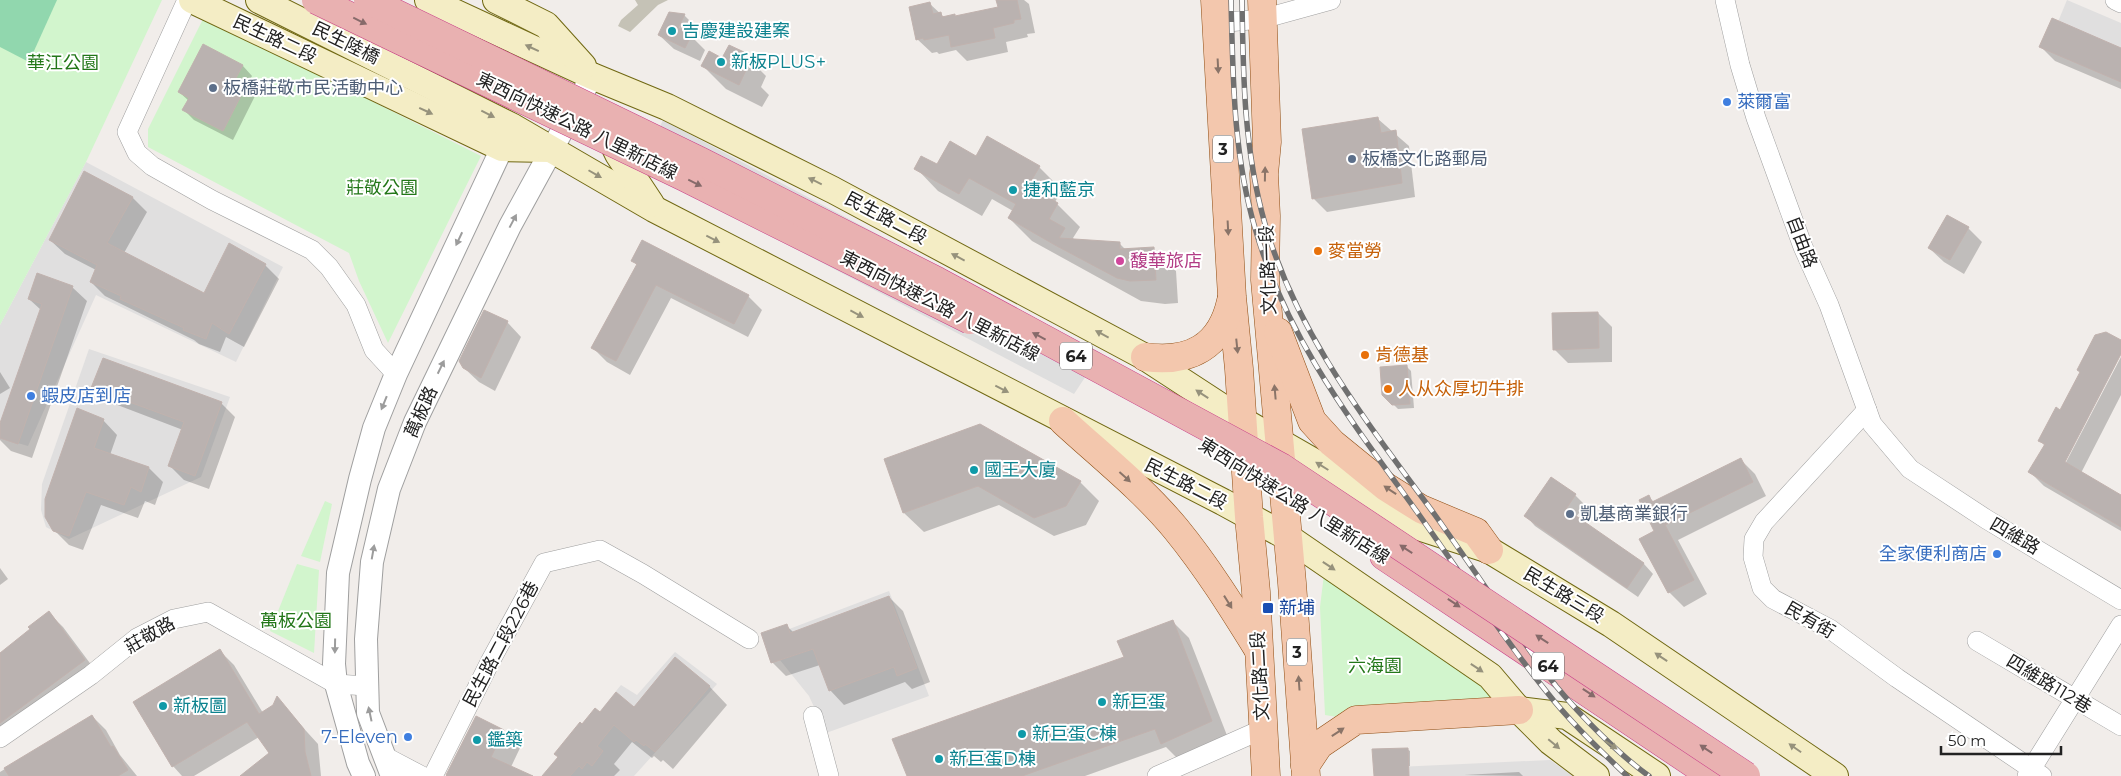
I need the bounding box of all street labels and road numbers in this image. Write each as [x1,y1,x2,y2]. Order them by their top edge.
street label: 民生路二段 [230,10,320,68]
street label: 民生陸橋 [309,17,383,69]
street label: 東西向快速公路 八里新店線 [473,68,681,184]
road number: 3 [1213,136,1233,162]
street label: 民生路二段 [841,187,931,249]
street label: 自由路 [1782,213,1822,271]
street label: 文化路一段 [1255,225,1281,315]
street label: 東西向快速公路 八里新店線 [837,246,1043,366]
road number: 64 [1060,342,1092,370]
street label: 萬板路 [400,383,442,441]
street label: 東西向快速公路 八里新店線 [1195,433,1393,569]
street label: 民生路二段 [1141,454,1231,514]
street label: 四維路 [1986,513,2044,559]
street label: 民生路三段 [1520,562,1608,628]
street label: 民生路二段226巷 [459,577,543,711]
street label: 民有街 [1781,597,1839,643]
street label: 莊敬路 [121,612,179,658]
street label: 文化路二段 [1247,630,1273,722]
road number: 3 [1287,638,1307,666]
street label: 四維路112巷 [2003,650,2095,718]
road number: 64 [1532,652,1564,679]

